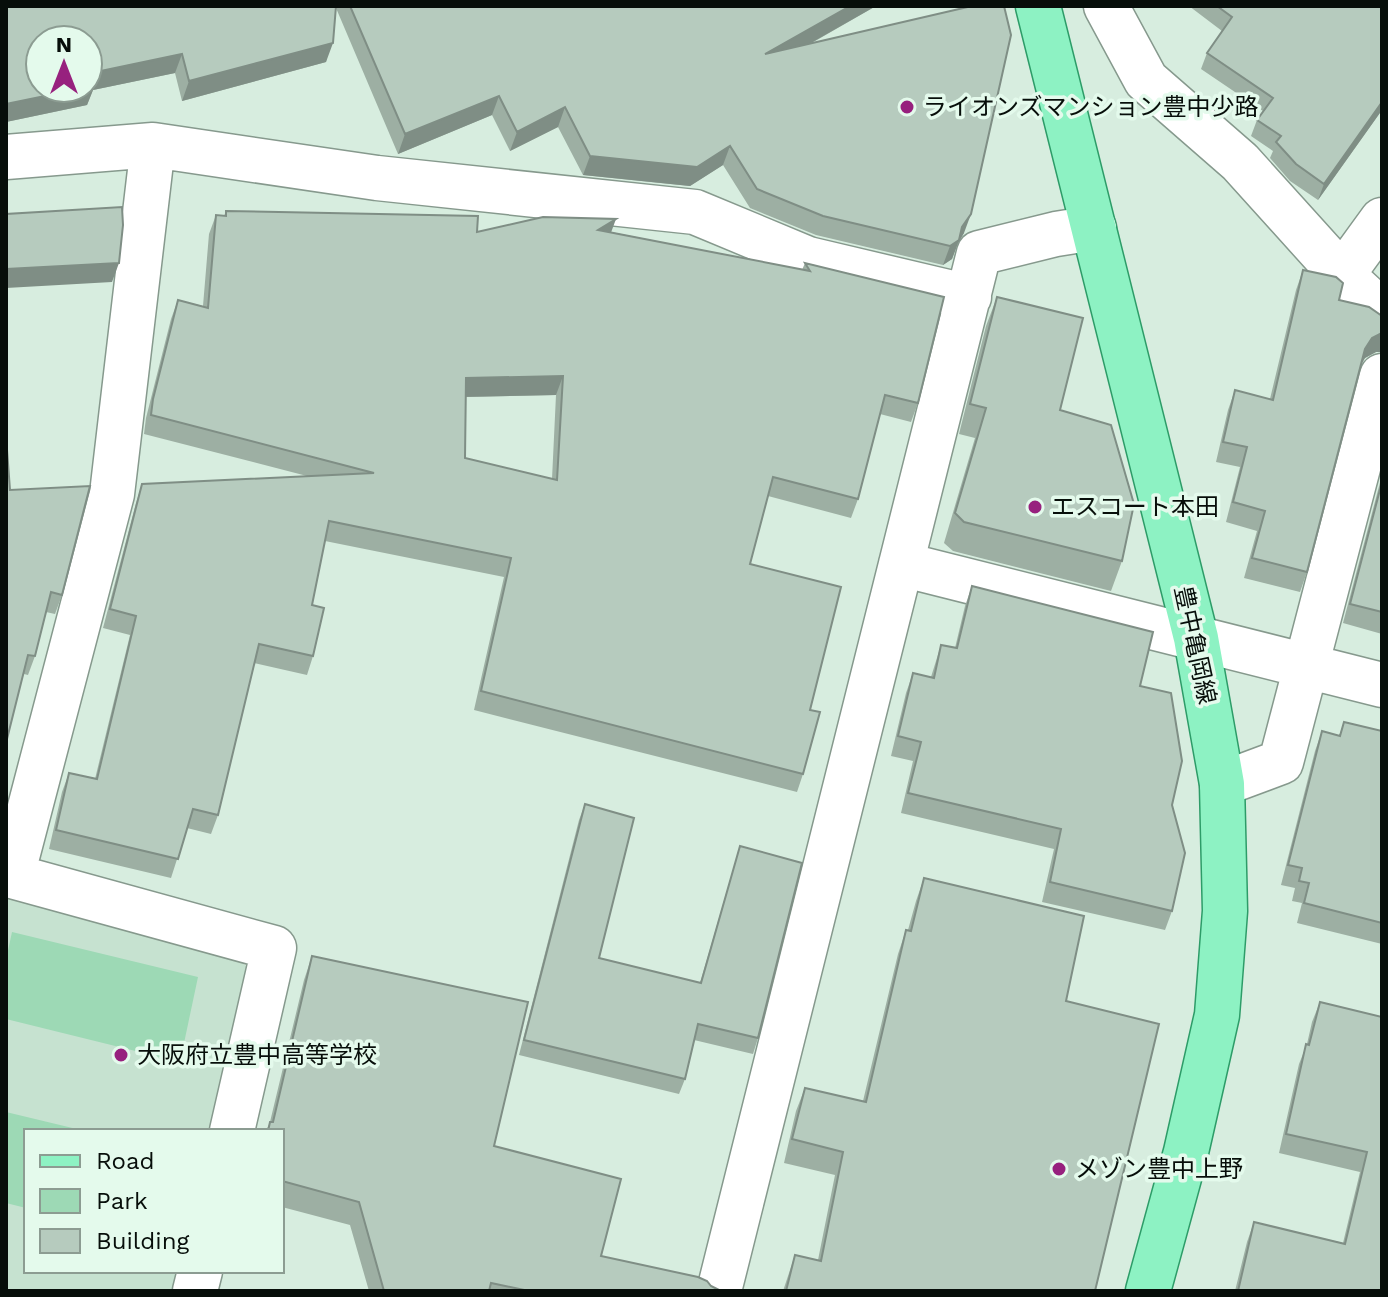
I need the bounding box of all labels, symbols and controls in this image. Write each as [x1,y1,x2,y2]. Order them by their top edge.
north arrow [24,24,104,104]
text: N [56,32,72,57]
place label: ライオンズマンション豊中少路 [923,93,1259,121]
marker: ライオンズマンション豊中少路 [898,98,916,116]
place label: エスコート本田 [1051,493,1219,521]
marker: エスコート本田 [1026,498,1044,516]
street label: 豊中亀岡線 [1169,583,1221,707]
place label: 大阪府立豊中高等学校 [137,1041,377,1069]
marker: 大阪府立豊中高等学校 [112,1046,130,1064]
legend [24,1129,284,1273]
text: Road [96,1147,155,1175]
place label: メゾン豊中上野 [1075,1155,1243,1183]
marker: メゾン豊中上野 [1050,1160,1068,1178]
text: Park [96,1187,148,1215]
text: Building [96,1227,189,1255]

